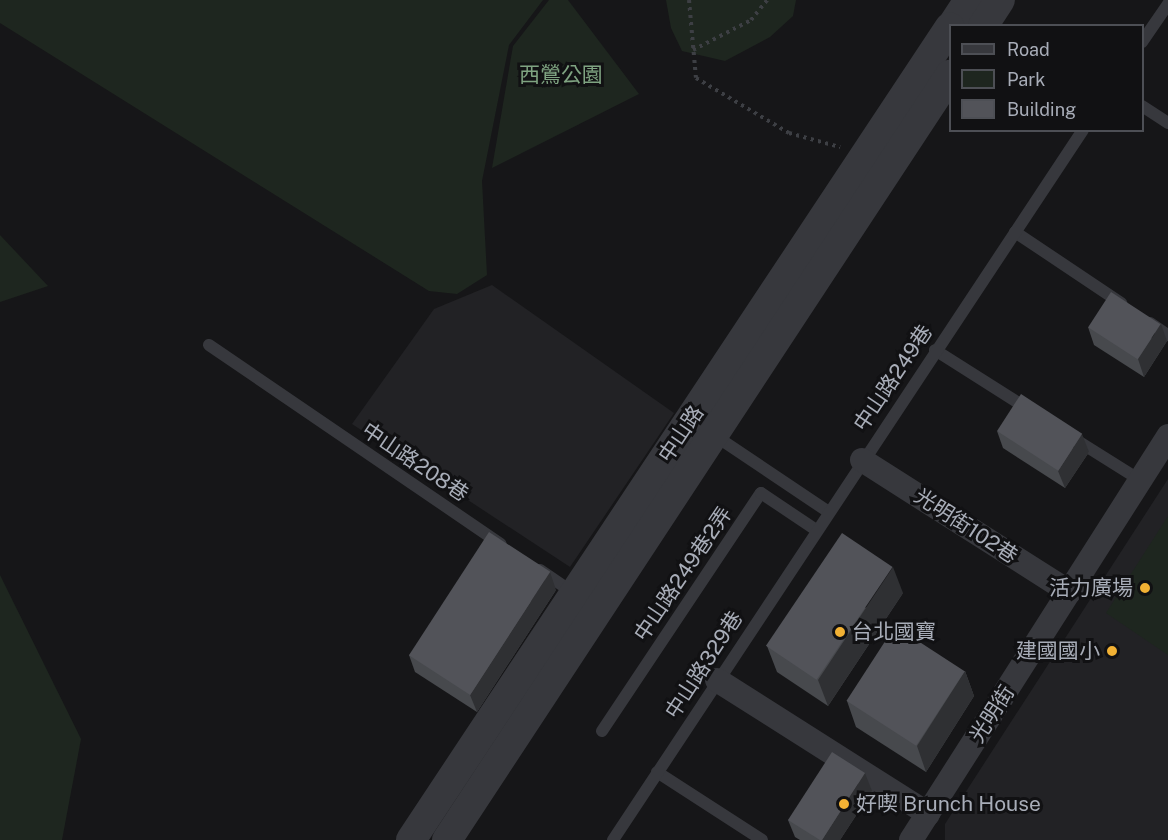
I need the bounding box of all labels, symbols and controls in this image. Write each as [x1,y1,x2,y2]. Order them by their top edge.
legend [949,24,1144,132]
text: Road [1007,39,1050,60]
park label: 西鶯公園 [519,62,603,88]
text: Park [1007,69,1045,90]
text: Building [1007,99,1076,120]
street label: 中山路249巷 [848,320,938,436]
street label: 中山路 [653,401,709,467]
street label: 中山路208巷 [357,417,473,507]
street label: 光明街102巷 [910,483,1022,569]
street label: 中山路249巷2弄 [629,502,737,646]
place label: 活力廣場 [1049,575,1133,601]
marker: 活力廣場 [1138,581,1152,595]
street label: 中山路329巷 [660,607,748,723]
place label: 台北國寶 [852,619,936,645]
marker: 台北國寶 [833,625,847,639]
place label: 建國國小 [1016,638,1100,664]
marker: 建國國小 [1105,644,1119,658]
street label: 光明街 [964,681,1020,747]
place label: 好喫 Brunch House [856,791,1041,817]
marker: 好喫 Brunch House [837,797,851,811]

